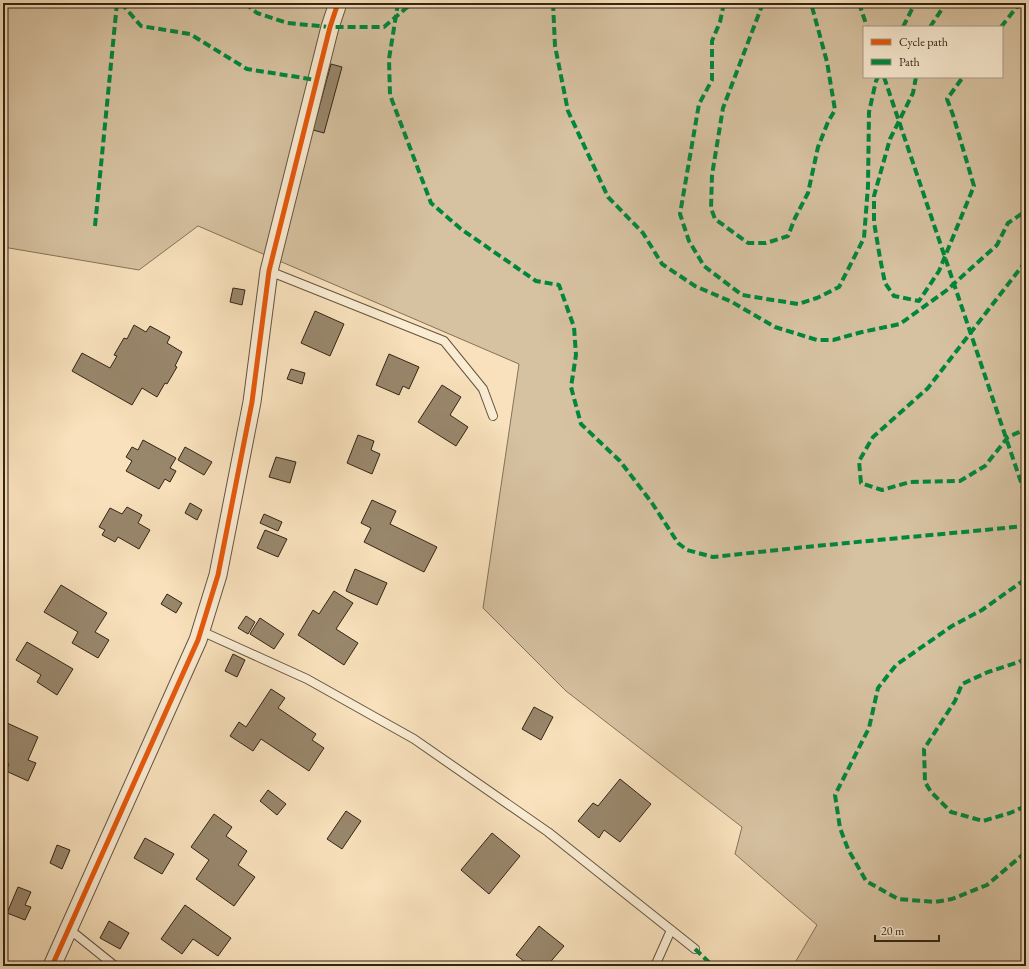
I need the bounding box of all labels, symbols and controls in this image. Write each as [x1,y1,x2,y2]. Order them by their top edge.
legend [863,26,1003,78]
text: Cycle path [899,34,948,50]
text: Path [899,54,920,70]
scale bar [875,917,939,943]
text: 20 m [881,923,905,939]

